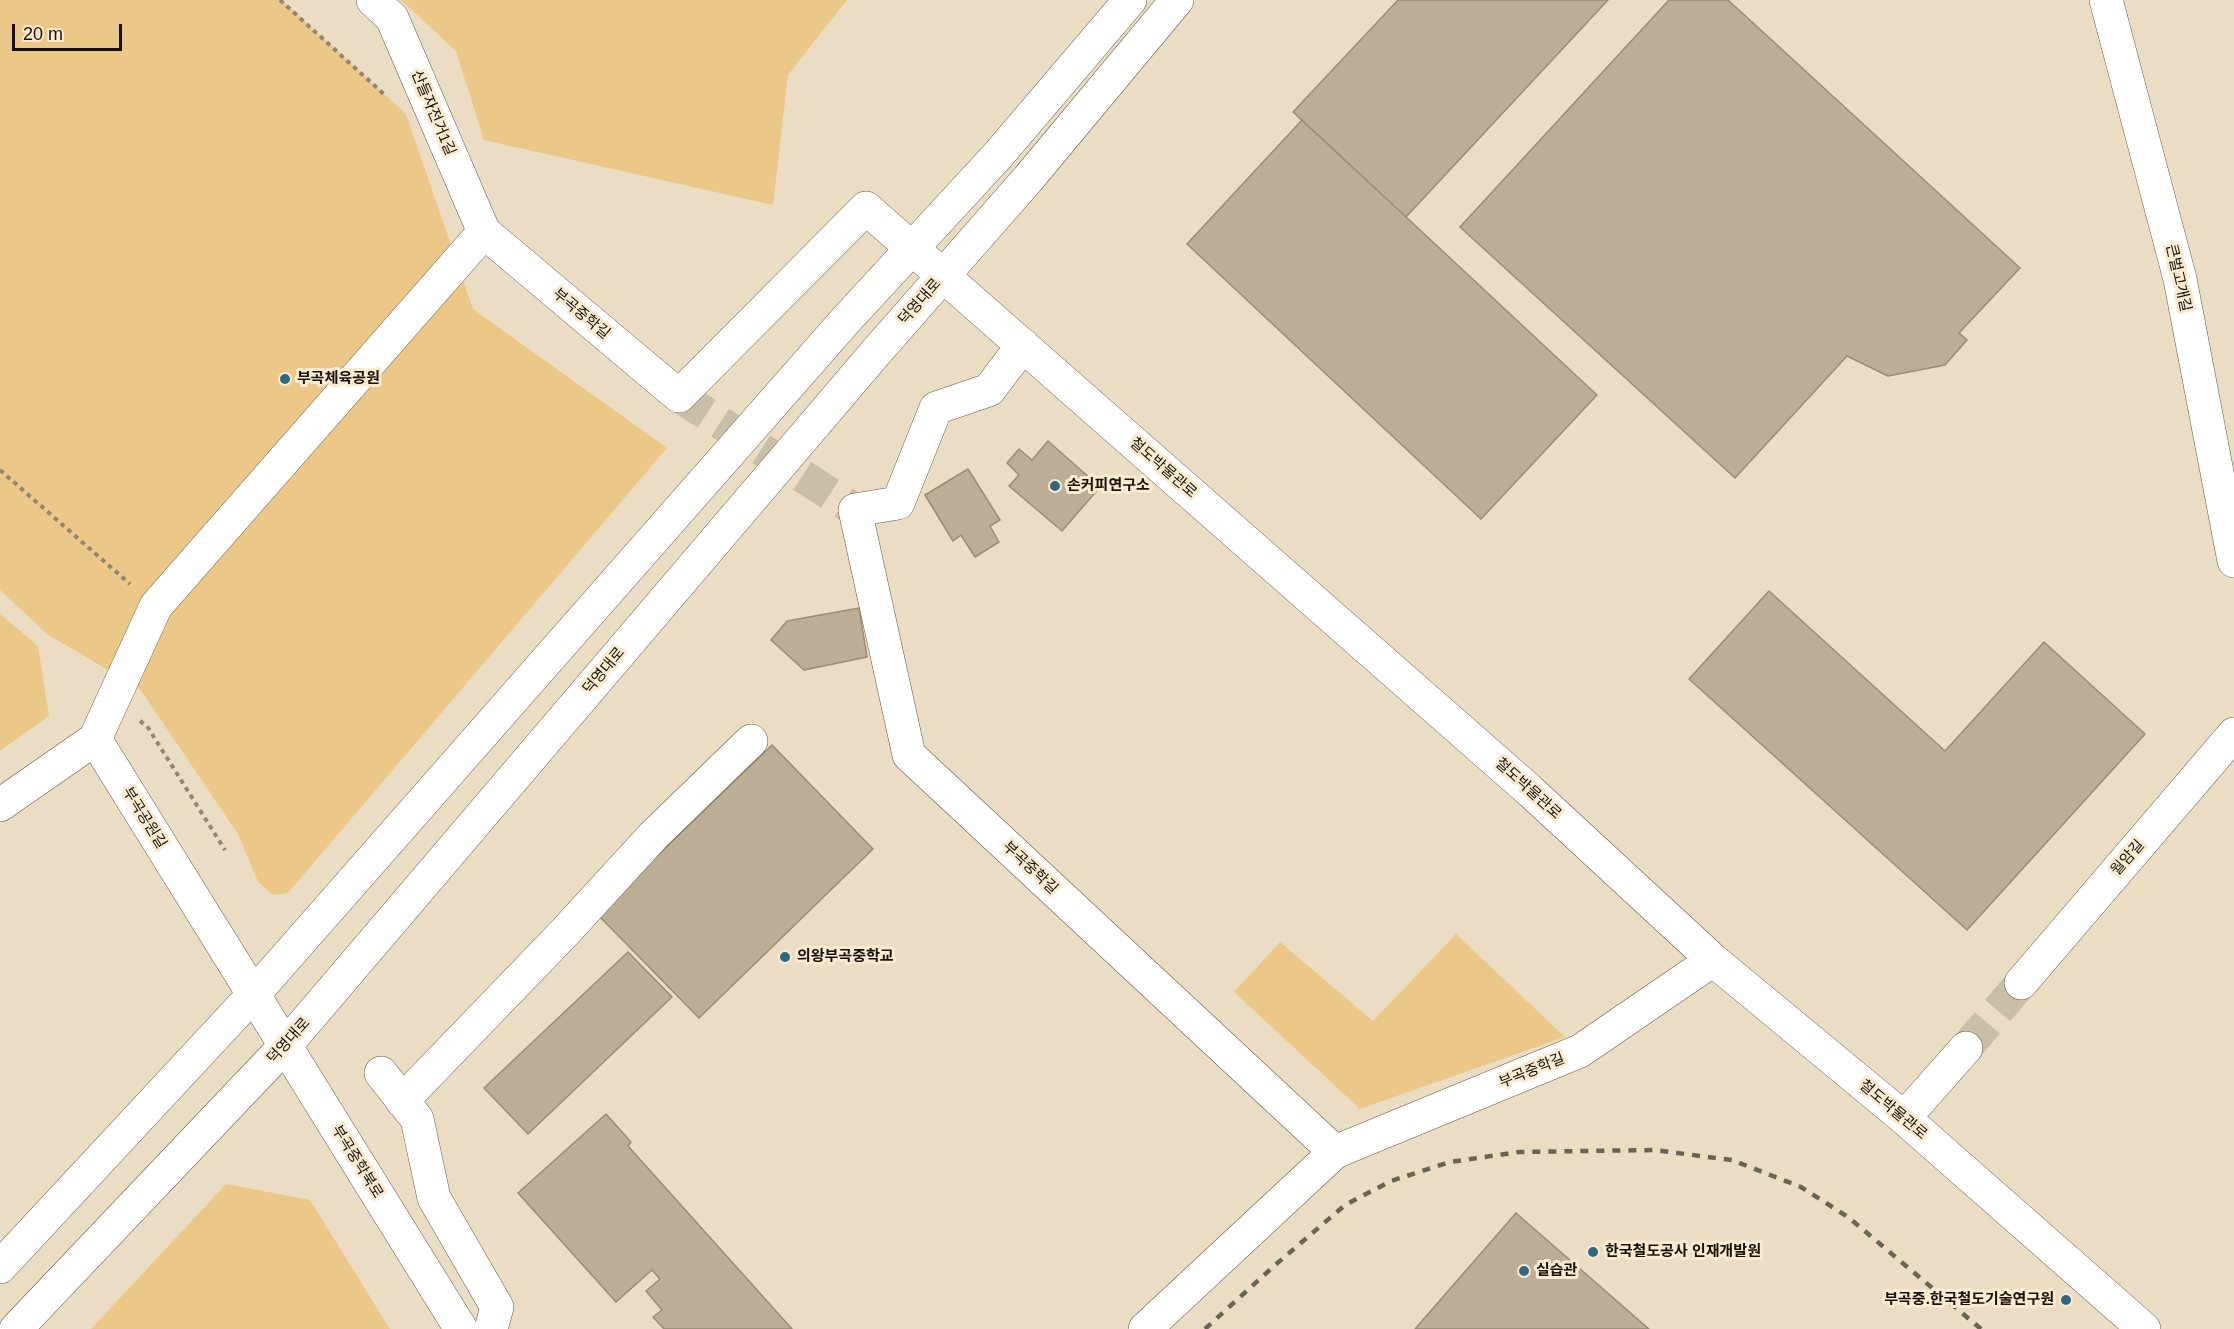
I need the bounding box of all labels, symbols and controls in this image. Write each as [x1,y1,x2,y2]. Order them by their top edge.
scale bar [15,12,124,50]
text: 20 m [23,24,63,44]
street label: 산들자전거1길 [407,68,459,158]
street label: 큰벌고개길 [2161,242,2195,314]
street label: 덕영대로 [895,275,945,329]
street label: 부곡중학길 [549,285,613,343]
place label: 부곡체육공원 [297,370,380,388]
marker: 부곡체육공원 [278,372,292,386]
street label: 철도박물관로 [1126,434,1200,502]
place label: 손커피연구소 [1067,477,1150,495]
marker: 손커피연구소 [1048,479,1062,493]
street label: 덕영대로 [579,644,629,698]
street label: 철도박물관로 [1491,755,1565,823]
street label: 부곡공원길 [118,784,170,852]
street label: 월암길 [2108,836,2148,880]
street label: 부곡중학길 [999,838,1061,898]
place label: 의왕부곡중학교 [797,948,894,966]
marker: 의왕부곡중학교 [778,950,792,964]
street label: 덕영대로 [264,1014,314,1068]
street label: 부곡중학길 [1497,1050,1567,1092]
street label: 철도박물관로 [1856,1076,1930,1144]
street label: 부곡중학북로 [327,1122,387,1202]
place label: 한국철도공사 인재개발원 [1605,1243,1761,1261]
marker: 한국철도공사 인재개발원 [1586,1245,1600,1259]
place label: 실습관 [1536,1262,1577,1280]
marker: 실습관 [1517,1264,1531,1278]
place label: 부곡중.한국철도기술연구원 [1884,1291,2054,1309]
marker: 부곡중.한국철도기술연구원 [2059,1293,2073,1307]

